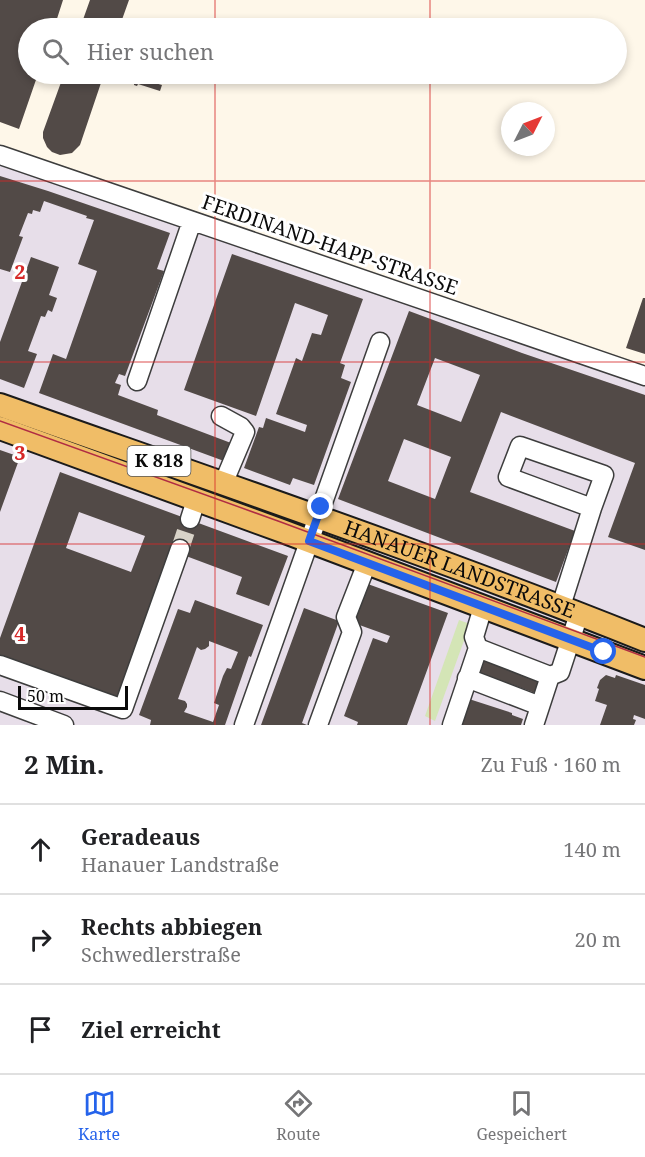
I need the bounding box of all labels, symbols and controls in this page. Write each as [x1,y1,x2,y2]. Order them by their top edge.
search box [18,18,627,84]
icon: search [39,35,72,68]
text: Hier suchen [87,36,214,66]
north arrow [501,102,555,156]
street label: FERDINAND-HAPP-STRASSE [199,188,462,301]
text: 2 [14,258,26,285]
text: 3 [14,439,26,466]
road number: K 818 [128,446,190,476]
route end [307,493,333,519]
street label: HANAUER LANDSTRASSE [340,514,579,624]
text: 4 [14,620,26,647]
route start [590,638,616,664]
scale bar [18,683,128,710]
text: 50 m [27,685,64,707]
text: 2 Min. [24,746,104,782]
text: Zu Fuß · 160 m [481,751,621,778]
text: Geradeaus [81,821,200,851]
icon: ahead [24,833,57,866]
text: 140 m [563,836,621,863]
text: Hanauer Landstraße [81,851,279,878]
text: Rechts abbiegen [81,911,262,941]
icon: right [24,923,57,956]
text: 20 m [575,926,621,953]
text: Schwedlerstraße [81,941,241,968]
icon: arrive [24,1013,57,1046]
text: Ziel erreicht [81,1014,221,1044]
tab: Karte [78,1087,120,1145]
tab: Route [276,1087,320,1145]
tab: Gespeichert [476,1087,567,1145]

